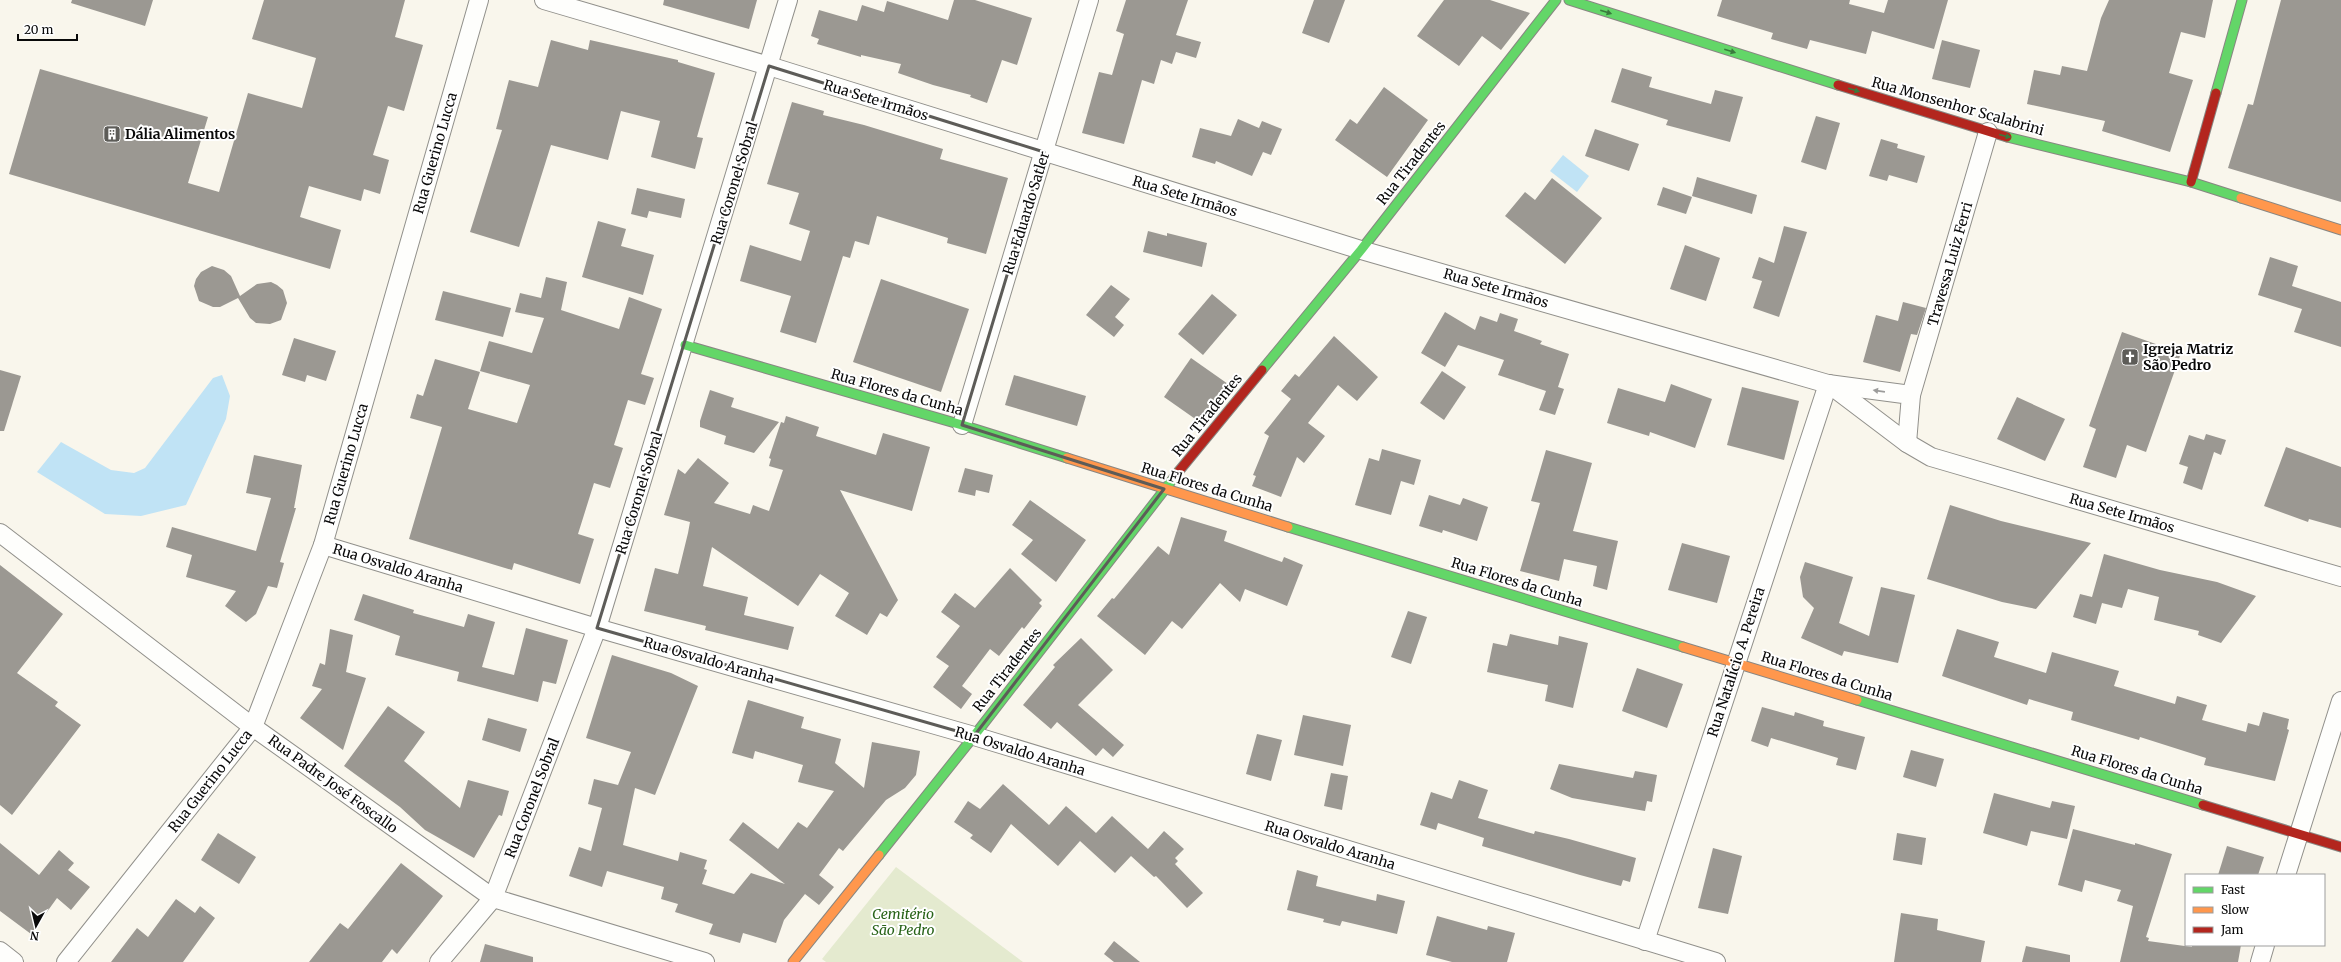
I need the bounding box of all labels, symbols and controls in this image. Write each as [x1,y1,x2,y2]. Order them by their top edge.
one-way arrow [1600,9,1612,15]
scale bar [18,16,77,42]
text: 20 m [24,22,53,37]
one-way arrow [1724,48,1736,54]
street label: Rua Monsenhor Scalabrini [1870,73,2047,139]
street label: Rua Sete Irmãos [821,76,931,125]
one-way arrow [1848,87,1860,93]
street label: Rua Guerino Lucca [409,90,461,216]
street label: Rua Tiradentes [1373,117,1449,209]
street label: Rua Coronel Sobral [707,119,761,247]
building icon: Dália Alimentos [102,124,122,144]
place label: Dália Alimentos [125,125,235,143]
one-way arrow [1999,133,2011,139]
street label: Rua Eduardo Satler [999,149,1053,277]
street label: Rua Sete Irmãos [1130,172,1240,221]
street label: Travessa Luiz Ferri [1924,199,1976,328]
street label: Rua Sete Irmãos [1441,264,1551,312]
place label: Igreja Matriz São Pedro [2143,340,2233,374]
church icon: Igreja Matriz São Pedro [2120,347,2140,367]
street label: Rua Flores da Cunha [829,364,966,420]
street label: Rua Tiradentes [1168,370,1246,460]
one-way arrow [1873,388,1885,394]
street label: Rua Guerino Lucca [320,401,372,527]
street label: Rua Coronel Sobral [612,429,666,557]
street label: Rua Flores da Cunha [1139,458,1276,516]
street label: Rua Sete Irmãos [2067,489,2177,537]
street label: Rua Osvaldo Aranha [331,540,466,597]
street label: Rua Flores da Cunha [1449,553,1586,611]
street label: Rua Natalício A. Pereira [1703,584,1769,739]
street label: Rua Tiradentes [969,624,1045,716]
street label: Rua Osvaldo Aranha [641,633,777,687]
street label: Rua Flores da Cunha [1759,647,1896,705]
street label: Rua Osvaldo Aranha [953,723,1088,780]
street label: Rua Guerino Lucca [164,726,256,836]
street label: Rua Padre José Foscallo [265,731,401,837]
street label: Rua Coronel Sobral [501,735,564,861]
street label: Rua Flores da Cunha [2069,741,2206,799]
street label: Rua Osvaldo Aranha [1263,817,1398,874]
legend [2185,874,2325,946]
text: Fast [2221,882,2245,897]
text: Slow [2221,902,2250,917]
park label: Cemitério São Pedro [871,905,935,939]
north arrow [16,906,56,946]
text: Jam [2220,922,2244,937]
text: N [29,928,40,943]

